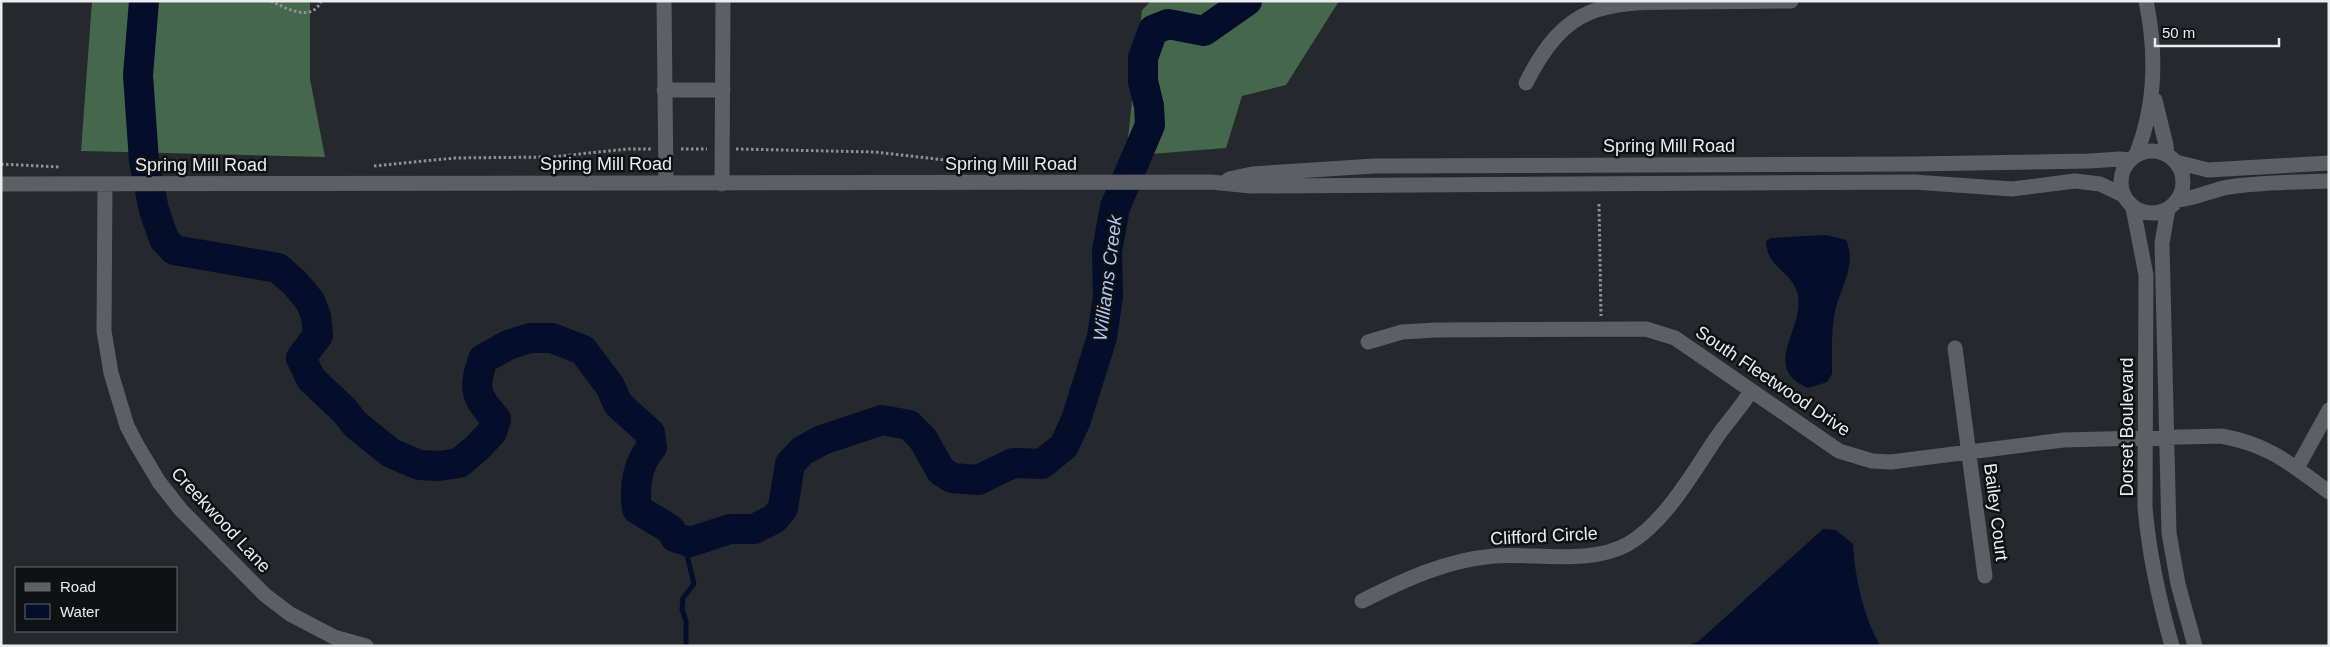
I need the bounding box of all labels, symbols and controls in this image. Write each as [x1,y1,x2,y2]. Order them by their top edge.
scale bar [2155,15,2279,47]
text: 50 m [2162,24,2195,41]
street label: Spring Mill Road [1603,136,1735,156]
street label: Spring Mill Road [540,154,672,174]
street label: Spring Mill Road [945,154,1077,174]
street label: Spring Mill Road [135,155,267,175]
water label: Williams Creek [1089,213,1126,342]
street label: South Fleetwood Drive [1692,322,1854,440]
street label: Dorset Boulevard [2117,357,2137,497]
street label: Bailey Court [1980,462,2012,562]
street label: Creekwood Lane [167,463,275,577]
street label: Clifford Circle [1490,523,1598,549]
legend [15,567,178,632]
text: Road [60,578,96,595]
text: Water [60,603,99,620]

